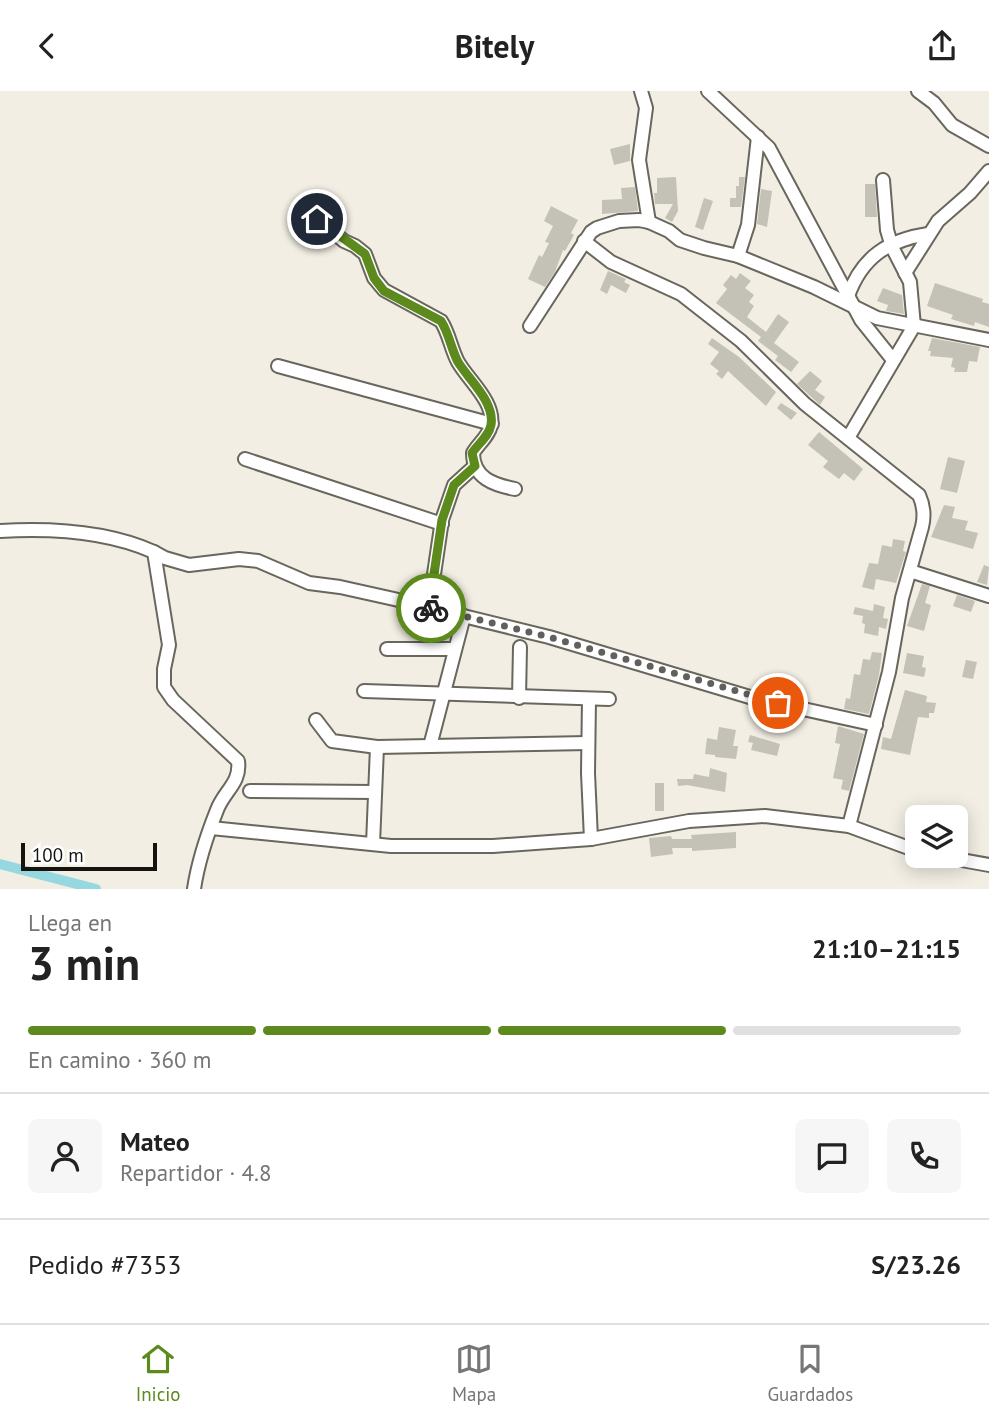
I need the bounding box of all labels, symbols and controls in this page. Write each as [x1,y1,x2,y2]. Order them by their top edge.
text: Bitely [455,25,534,67]
icon: back [28,27,66,65]
icon: share [923,27,961,65]
pin [287,189,347,249]
icon: home [298,200,336,238]
courier [396,573,466,643]
icon: bike [412,589,450,627]
pin [748,673,808,733]
icon: bag [759,684,797,722]
map controls [905,805,968,868]
button: layers [905,805,968,868]
scale bar [21,840,158,872]
text: 100 m [32,843,84,867]
text: Llega en [28,908,112,937]
text: 21:10–21:15 [812,932,961,965]
text: 3 min [28,933,140,993]
text: En camino · 360 m [28,1045,211,1074]
button: person [28,1119,102,1193]
button: chat [795,1119,869,1193]
button: phone [887,1119,961,1193]
text: Mateo [120,1125,190,1158]
text: Repartidor · 4.8 [120,1158,272,1187]
text: Pedido #7353 [28,1248,181,1281]
text: S/23.26 [871,1248,961,1281]
tab: Inicio [136,1340,181,1406]
tab: Mapa [452,1340,496,1406]
tab: Guardados [767,1340,853,1406]

